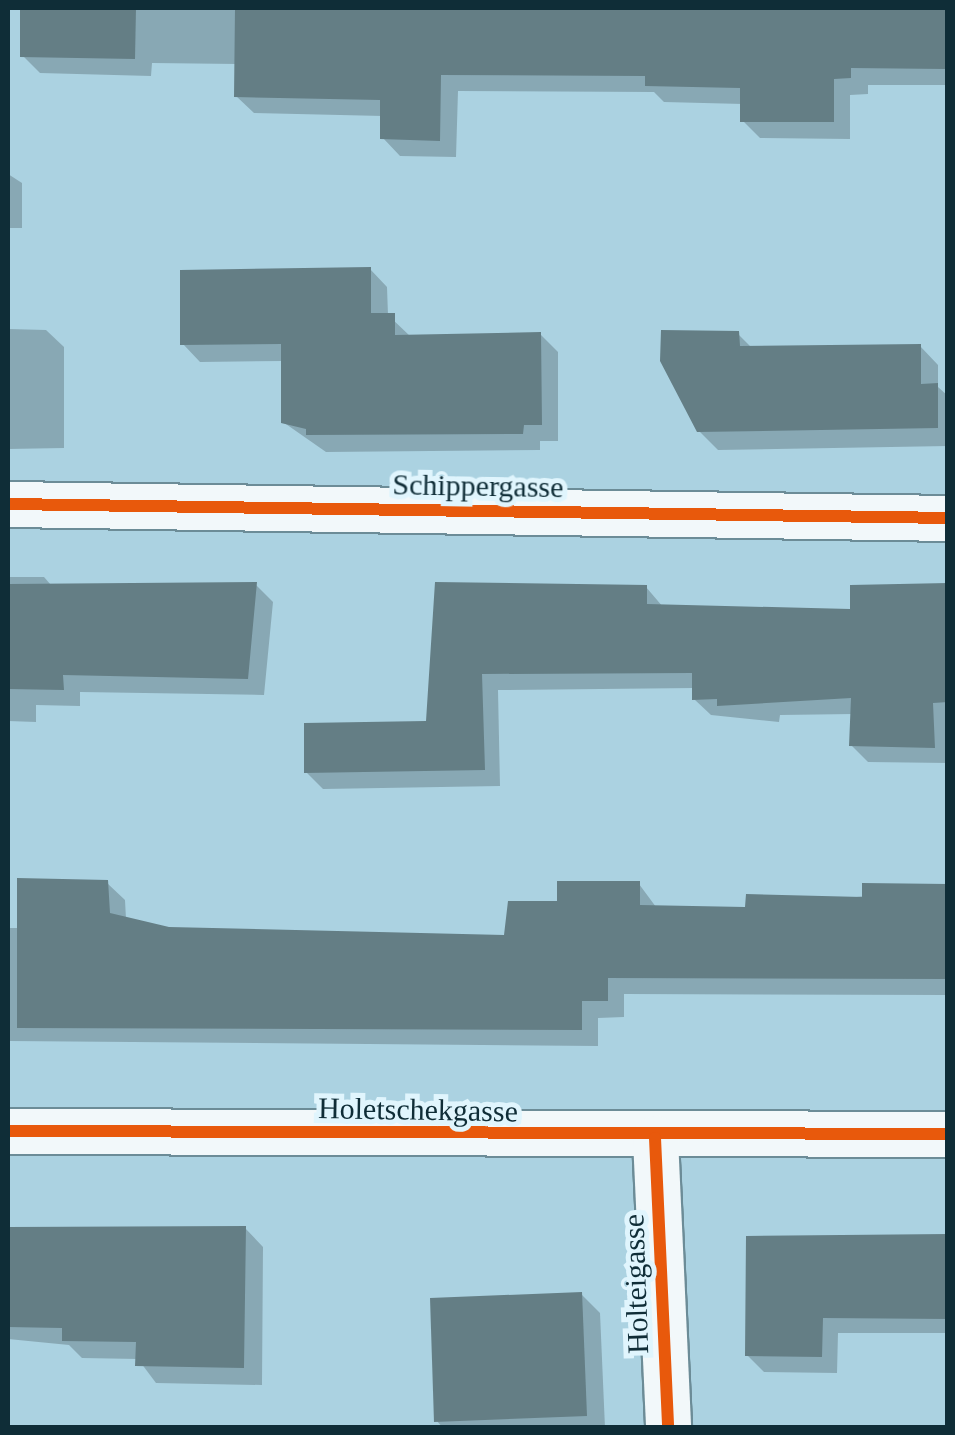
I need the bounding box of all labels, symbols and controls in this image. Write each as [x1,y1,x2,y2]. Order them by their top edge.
street label: Schippergasse [392,467,564,505]
street label: Holetschekgasse [318,1090,518,1130]
street label: Holteigasse [616,1213,656,1355]

